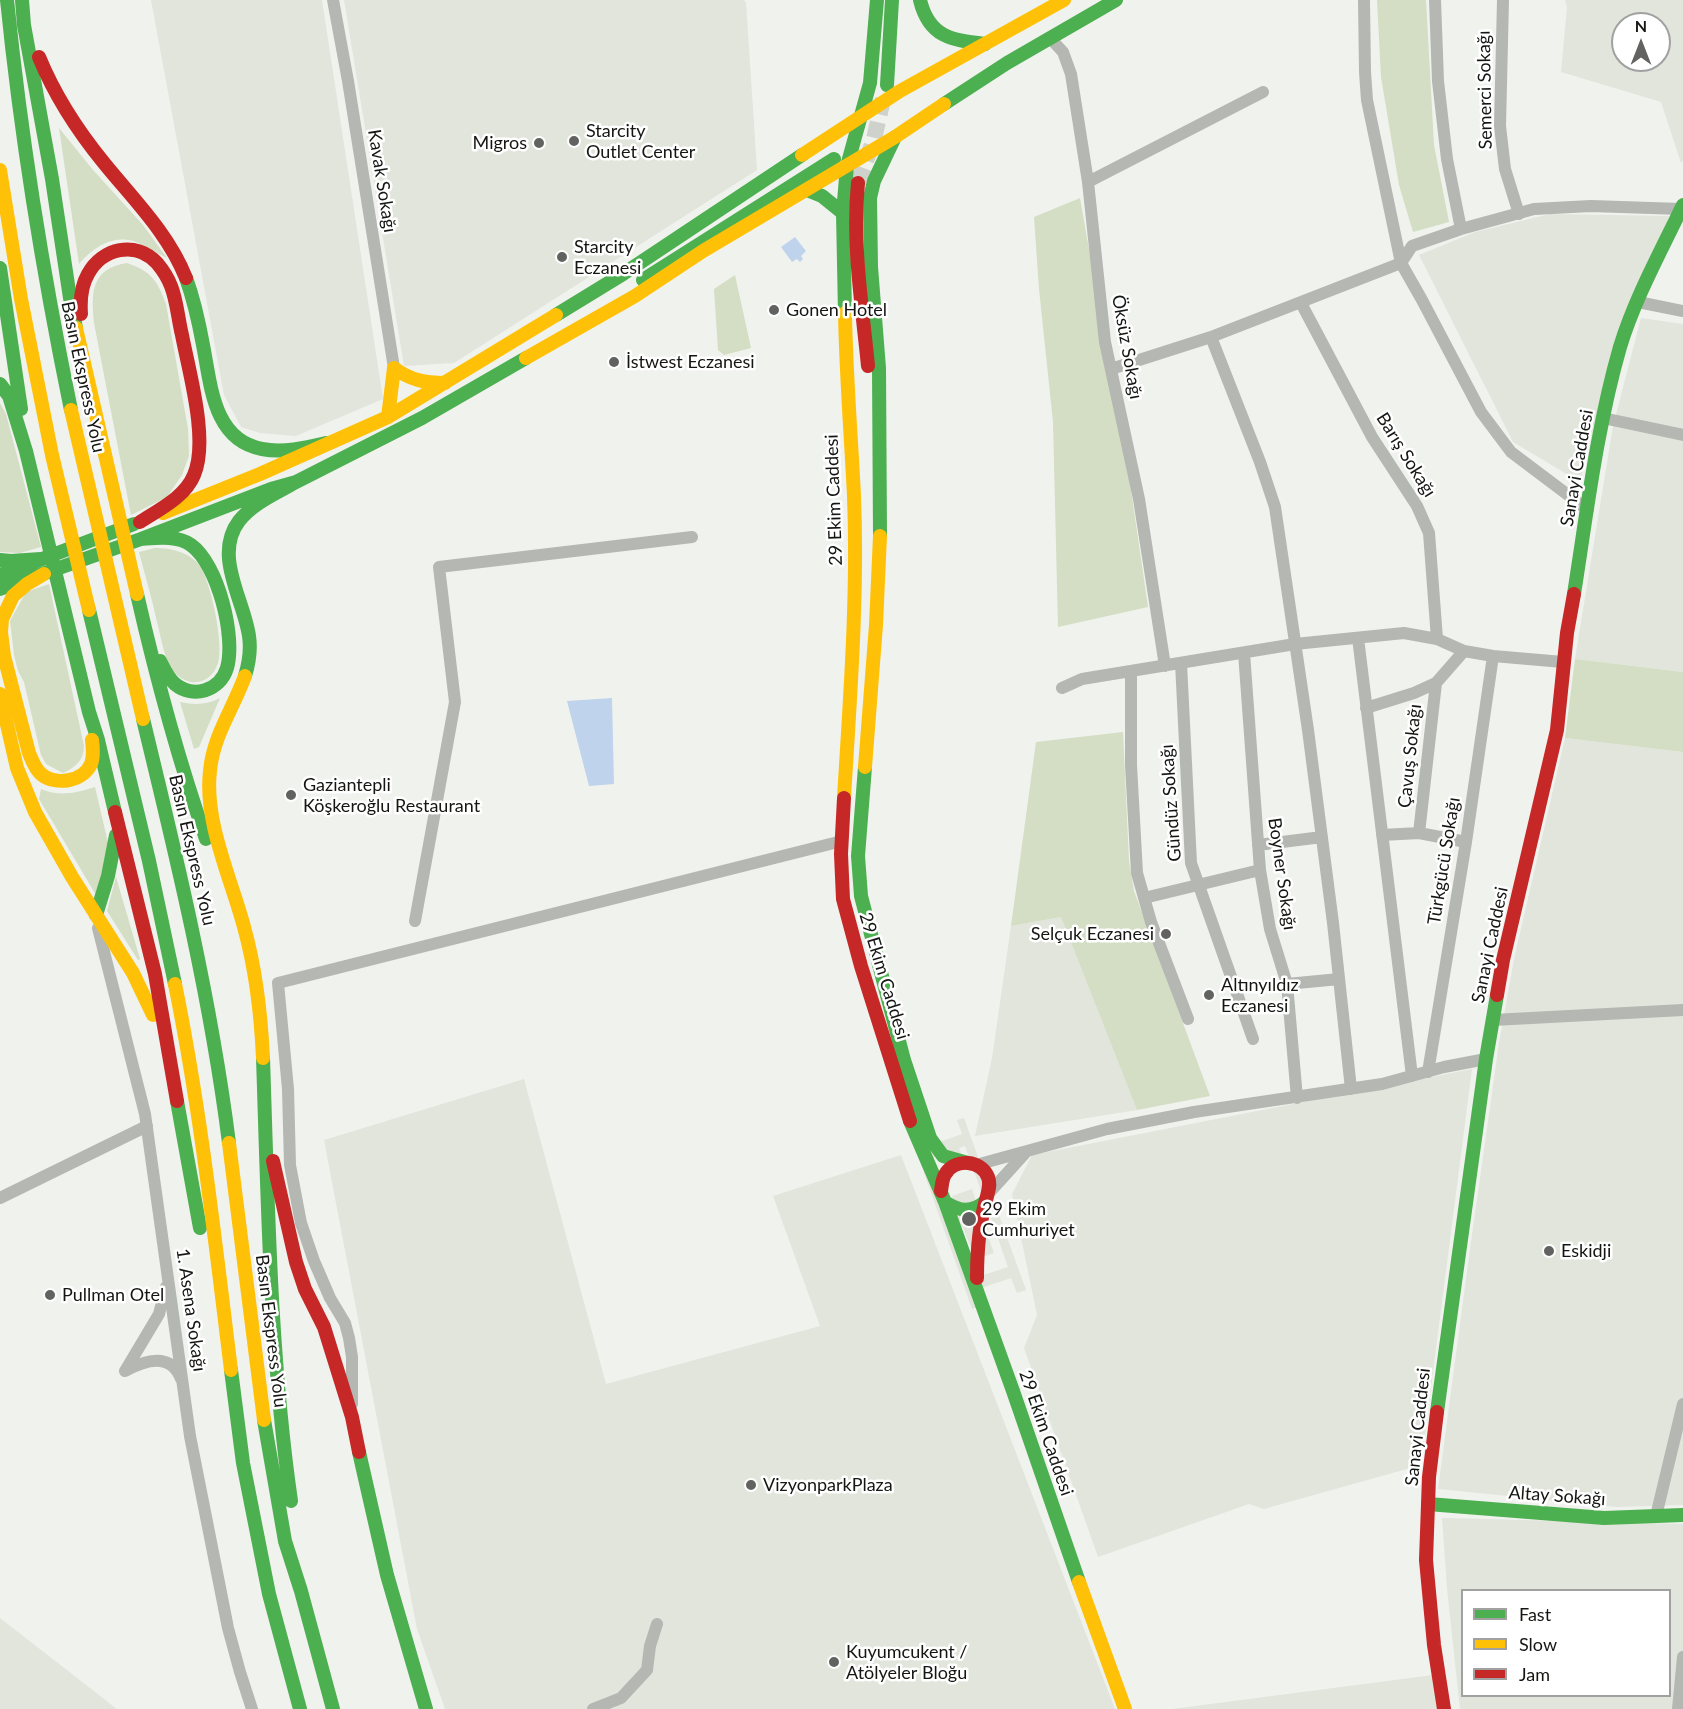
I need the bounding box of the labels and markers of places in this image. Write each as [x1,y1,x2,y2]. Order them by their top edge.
place label: Starcity Outlet Center [586,120,695,162]
place label: Migros [473,132,527,154]
marker: Starcity Outlet Center [567,134,581,148]
marker: Migros [532,136,546,150]
place label: Starcity Eczanesi [574,236,641,278]
marker: Starcity Eczanesi [555,250,569,264]
place label: Gonen Hotel [786,299,887,321]
marker: Gonen Hotel [767,303,781,317]
place label: İstwest Eczanesi [626,351,755,373]
marker: İstwest Eczanesi [607,355,621,369]
place label: Gaziantepli Köşkeroğlu Restaurant [303,774,480,816]
marker: Gaziantepli Köşkeroğlu Restaurant [284,788,298,802]
place label: Selçuk Eczanesi [1031,923,1154,945]
marker: Selçuk Eczanesi [1159,927,1173,941]
place label: Altınyıldız Eczanesi [1221,974,1299,1016]
marker: Altınyıldız Eczanesi [1202,988,1216,1002]
place label: 29 Ekim Cumhuriyet [982,1198,1075,1240]
marker: 29 Ekim Cumhuriyet [960,1210,978,1228]
place label: Eskidji [1561,1240,1611,1262]
marker: Eskidji [1542,1244,1556,1258]
place label: Pullman Otel [62,1284,164,1306]
marker: Pullman Otel [43,1288,57,1302]
place label: VizyonparkPlaza [763,1474,893,1496]
marker: VizyonparkPlaza [744,1478,758,1492]
place label: Kuyumcukent / Atölyeler Bloğu [846,1641,967,1684]
marker: Kuyumcukent / Atölyeler Bloğu [827,1655,841,1669]

